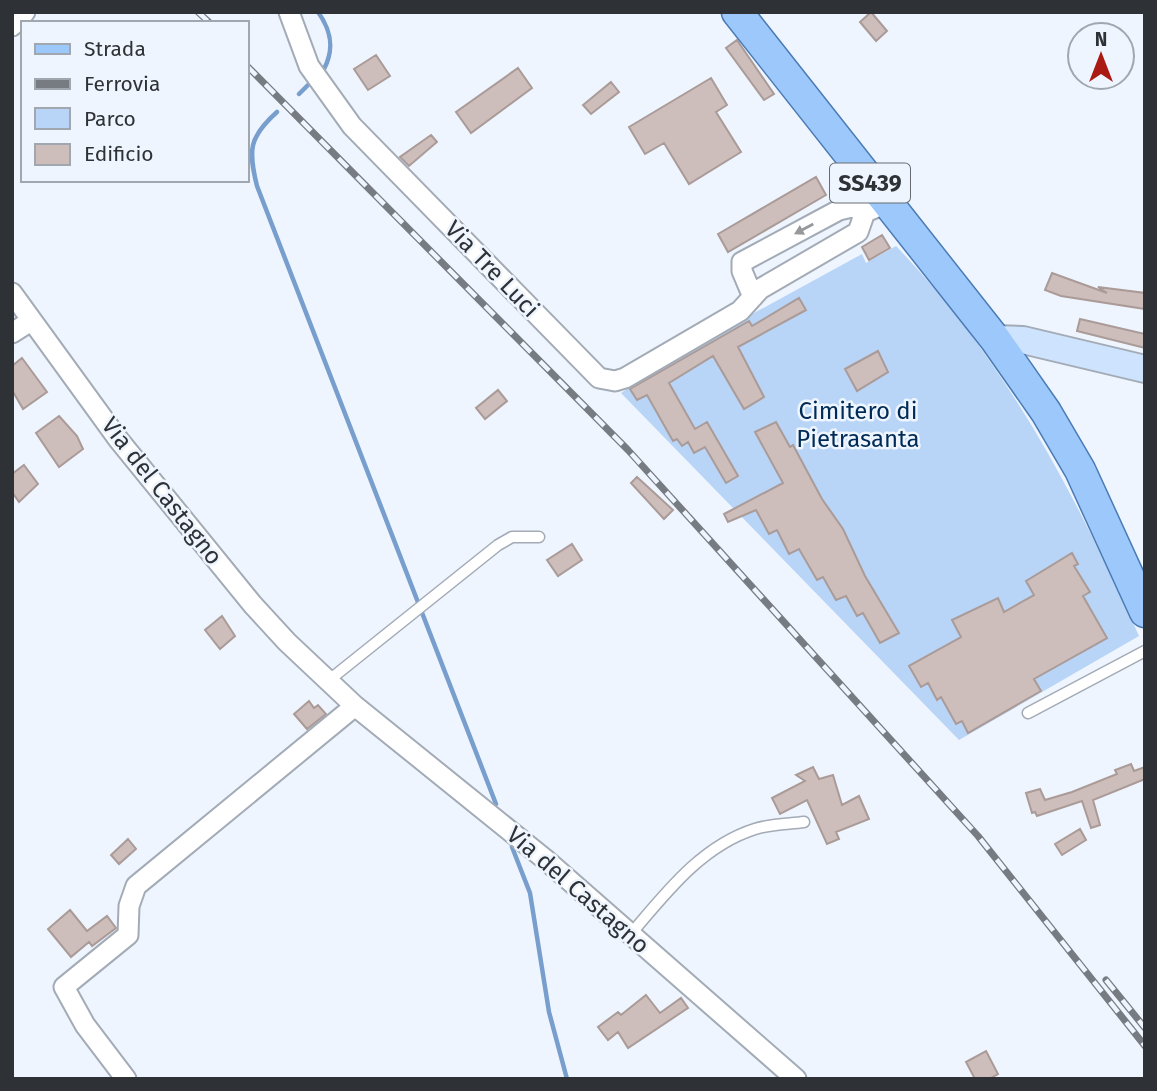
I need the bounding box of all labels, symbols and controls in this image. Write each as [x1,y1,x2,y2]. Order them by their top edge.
legend [21,21,248,182]
north arrow [1066,21,1136,91]
text: N [1095,28,1107,51]
text: Strada [84,36,146,62]
text: Ferrovia [84,71,160,97]
text: Parco [84,106,136,132]
text: Edificio [84,141,154,167]
road number: SS439 [830,164,910,202]
street label: Via Tre Luci [439,215,545,323]
one-way arrow [794,223,813,235]
park label: Cimitero di Pietrasanta [796,397,920,453]
street label: Via del Castagno [96,412,228,570]
street label: Via del Castagno [501,821,655,959]

